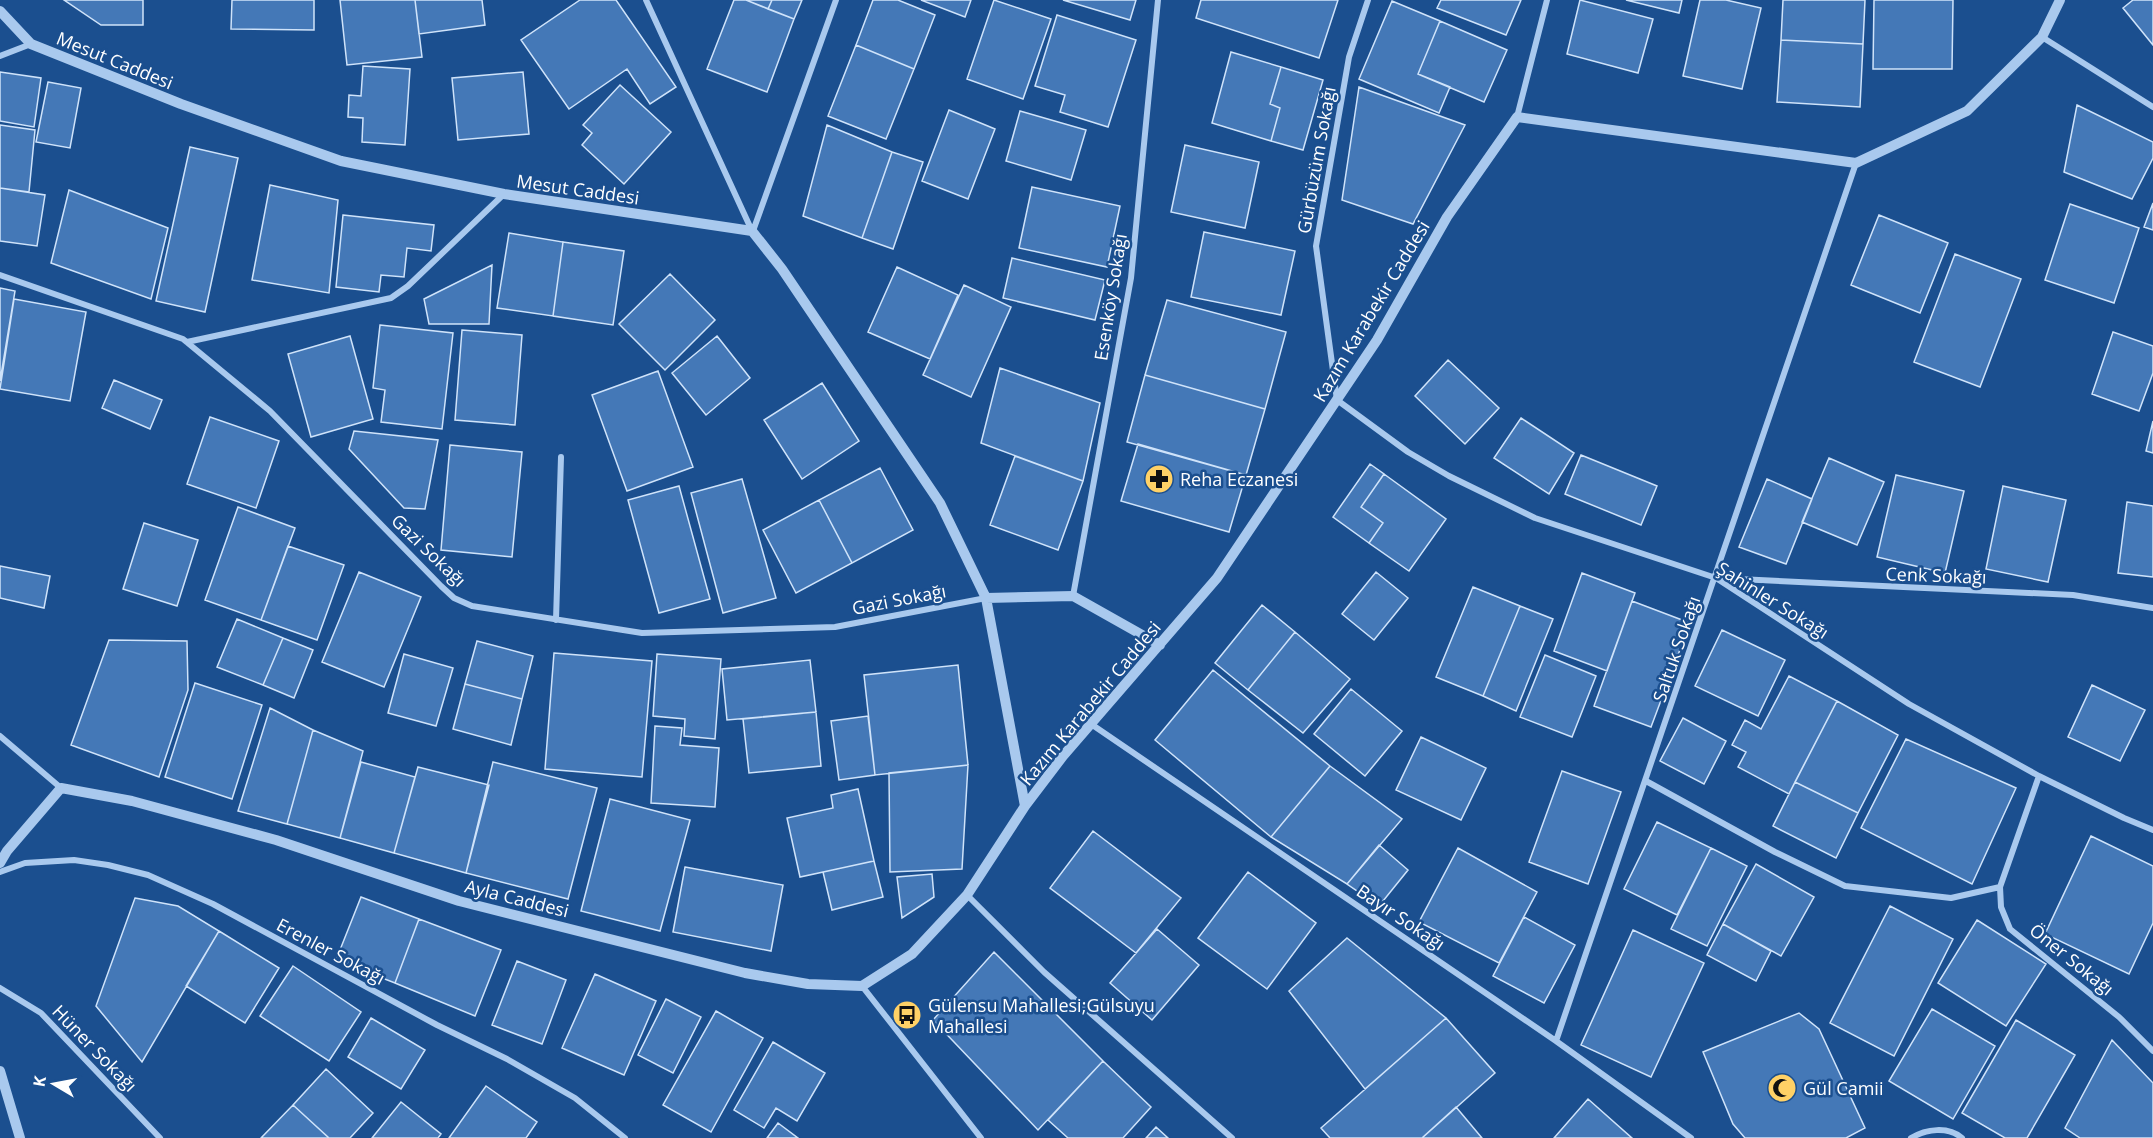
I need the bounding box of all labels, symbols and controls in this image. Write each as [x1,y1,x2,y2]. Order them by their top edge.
street label: Mesut Caddesi [53,26,177,94]
street label: Gürbüzüm Sokağı [1291,85,1341,235]
street label: Mesut Caddesi [515,169,641,209]
street label: Kazım Karabekir Caddesi [1307,216,1435,406]
street label: Esenköy Sokağı [1088,232,1132,362]
pharmacy icon: Reha Eczanesi [1143,463,1175,495]
place label: Reha Eczanesi [1180,467,1298,491]
street label: Gazi Sokağı [386,508,472,592]
street label: Şahinler Sokağı [1713,556,1833,644]
street label: Cenk Sokağı [1885,561,1987,589]
street label: Gazi Sokağı [850,578,948,620]
street label: Saltuk Sokağı [1647,593,1705,705]
street label: Kazım Karabekir Caddesi [1014,616,1166,790]
street label: Ayla Caddesi [463,874,571,922]
street label: Bayır Sokağı [1352,879,1450,955]
street label: Erenler Sokağı [273,912,389,990]
street label: Öner Sokağı [2025,918,2119,1000]
place label: Gülensu Mahallesi;Gülsuyu Mahallesi [928,993,1155,1038]
street label: Hüner Sokağı [47,999,143,1097]
bus stop icon: Gülensu Mahallesi;Gülsuyu Mahallesi [891,999,923,1031]
north arrow [24,1054,84,1114]
mosque icon: Gül Camii [1766,1072,1798,1104]
text: K [27,1074,51,1089]
place label: Gül Camii [1803,1076,1883,1100]

